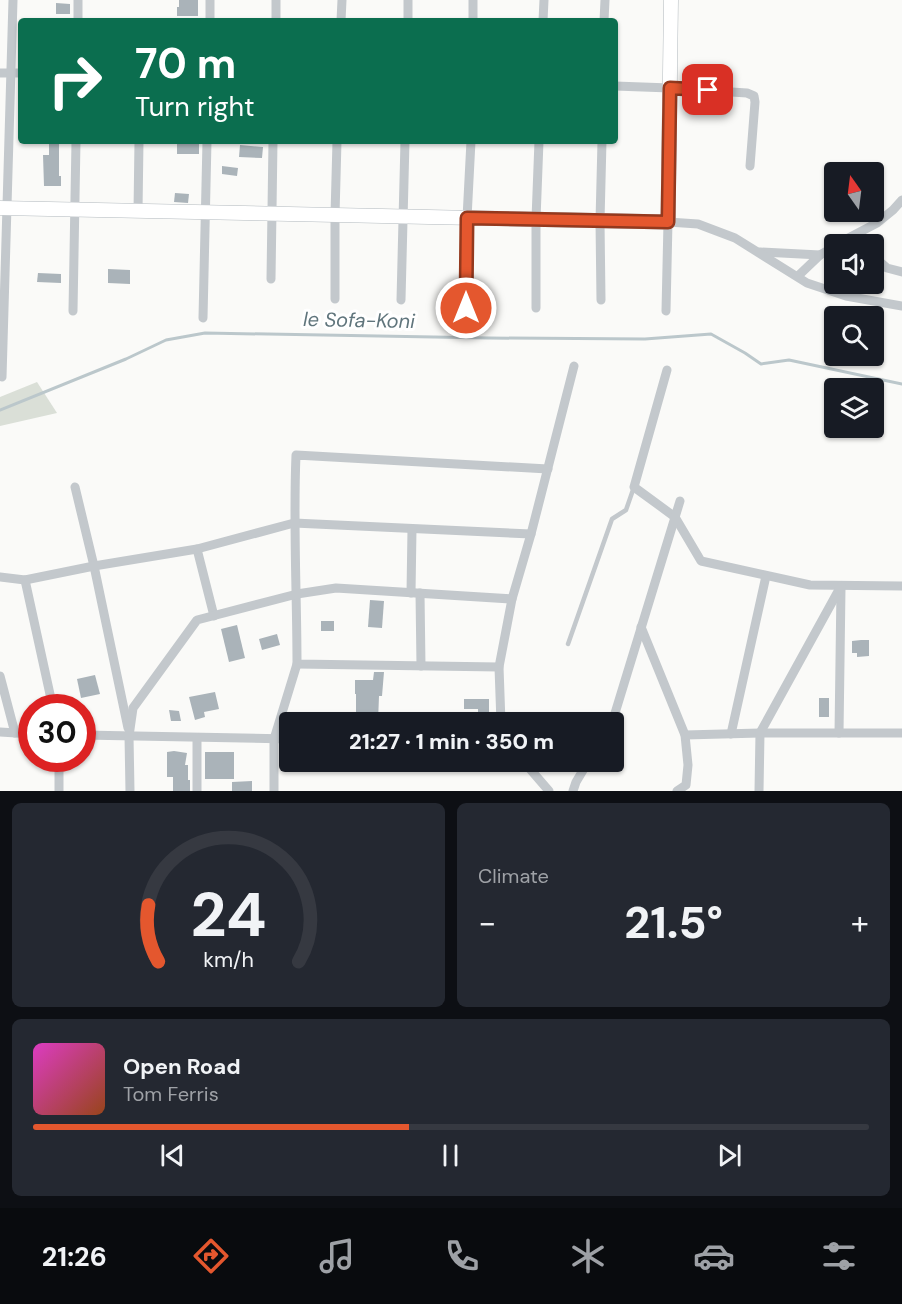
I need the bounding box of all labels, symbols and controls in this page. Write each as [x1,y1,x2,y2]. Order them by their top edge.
text: 70 m [135,36,236,91]
icon: right [36,42,114,120]
pin [682,64,733,115]
icon: arrive [691,73,724,106]
text: Turn right [135,89,255,124]
north arrow [824,162,884,222]
map controls [824,162,884,438]
button: sound [824,234,884,294]
position arrow [434,276,498,340]
water label: le Sofa-Koni [303,306,416,334]
button: search [824,306,884,366]
button: layers [824,378,884,438]
speed limit sign: 30 [18,694,96,772]
text: 21:27 · 1 min · 350 m [349,727,554,756]
text: Climate [478,863,549,889]
text: 24 [190,874,267,955]
text: 21.5° [624,893,723,952]
text: − [478,901,496,944]
text: + [851,901,869,944]
text: km/h [203,946,254,974]
text: Open Road [123,1052,241,1081]
text: Tom Ferris [123,1081,219,1107]
icon: previous [156,1139,189,1172]
icon: pause [434,1139,467,1172]
icon: next [713,1139,746,1172]
icon: directions [190,1235,232,1277]
icon: music [316,1235,358,1277]
icon: phone [441,1235,483,1277]
icon: climate [567,1235,609,1277]
icon: car [693,1235,735,1277]
icon: filters [818,1235,860,1277]
text: 21:26 [42,1239,107,1274]

